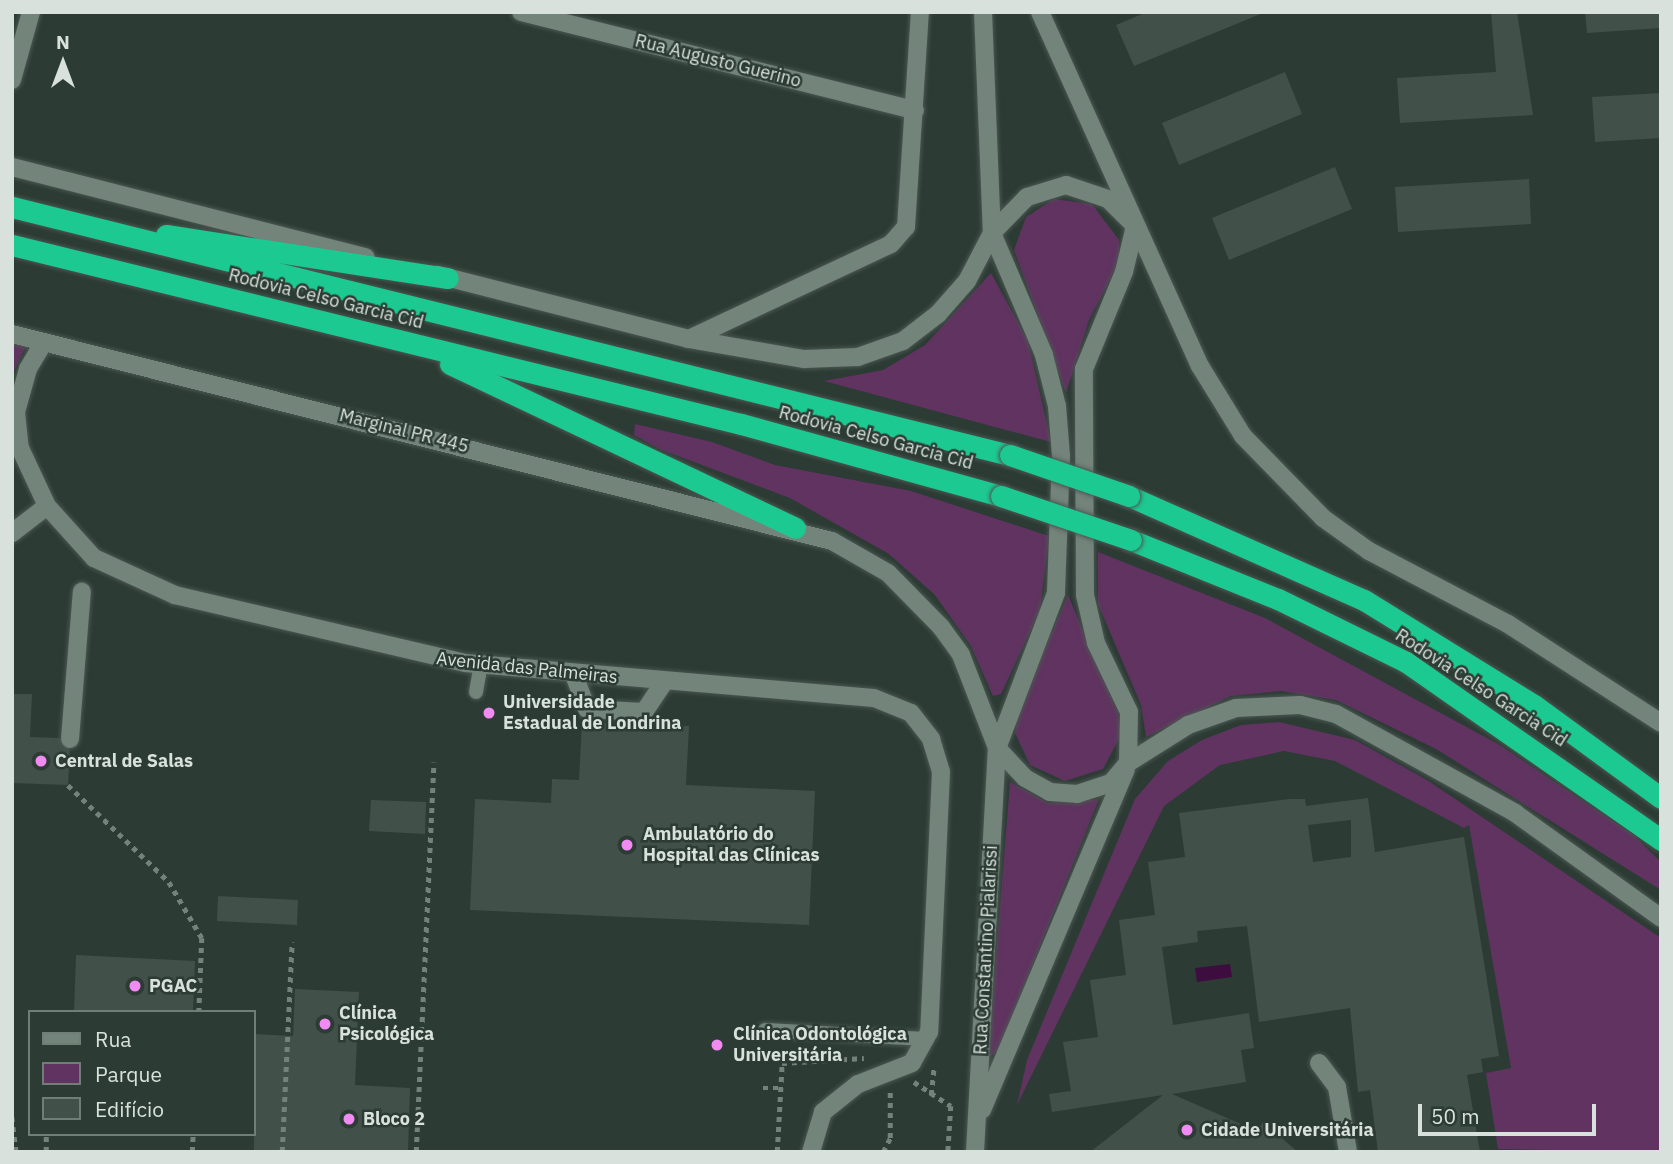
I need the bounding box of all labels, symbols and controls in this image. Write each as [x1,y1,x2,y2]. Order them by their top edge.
north arrow [28,28,98,98]
text: N [56,30,70,54]
street label: Rua Augusto Guerino [633,30,803,92]
street label: Rodovia Celso Garcia Cid [226,264,426,334]
street label: Rodovia Celso Garcia Cid [777,402,975,474]
street label: Marginal PR 445 [337,404,471,458]
street label: Rodovia Celso Garcia Cid [1391,624,1571,752]
street label: Avenida das Palmeiras [435,648,619,688]
place label: Universidade Estadual de Londrina [503,692,681,734]
marker: Universidade Estadual de Londrina [481,705,497,721]
place label: Central de Salas [55,750,193,772]
marker: Central de Salas [33,753,49,769]
place label: Ambulatório do Hospital das Clínicas [643,824,820,866]
marker: Ambulatório do Hospital das Clínicas [617,835,637,855]
street label: Rua Constantino Pialarissi [970,845,1002,1055]
place label: PGAC [149,975,197,997]
marker: PGAC [127,978,143,994]
place label: Clínica Psicológica [339,1003,434,1046]
legend [28,1010,256,1136]
marker: Clínica Psicológica [317,1016,333,1032]
place label: Clínica Odontológica Universitária [733,1024,907,1066]
text: Rua [95,1025,132,1053]
marker: Clínica Odontológica Universitária [707,1035,727,1055]
text: Parque [95,1060,162,1088]
scale bar [1421,1090,1600,1134]
text: Edifício [95,1095,164,1123]
text: 50 m [1431,1102,1480,1130]
place label: Bloco 2 [363,1108,425,1130]
marker: Bloco 2 [341,1111,357,1127]
place label: Cidade Universitária [1201,1119,1374,1141]
marker: Cidade Universitária [1179,1122,1195,1138]

